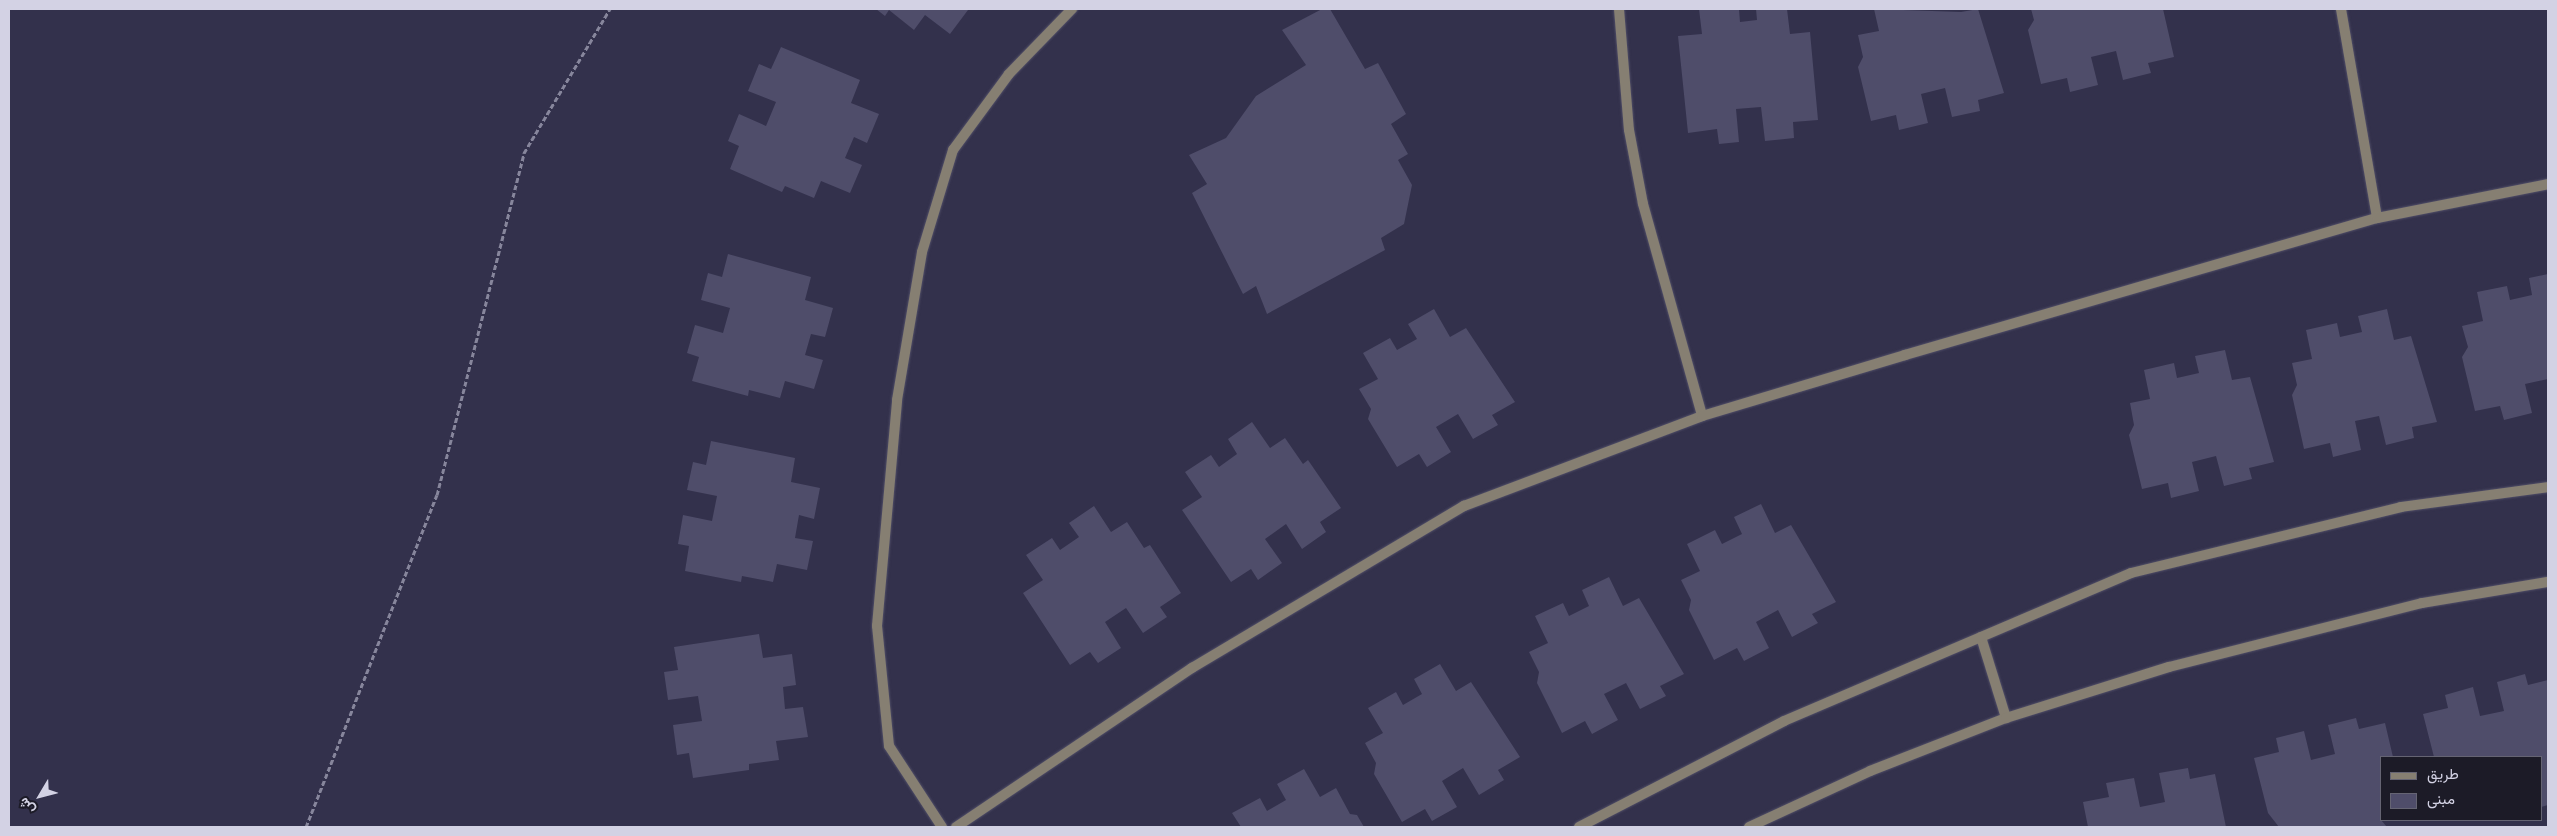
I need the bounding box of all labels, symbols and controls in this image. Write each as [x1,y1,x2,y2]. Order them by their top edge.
legend [2380,756,2542,821]
text: طريق [2427,764,2459,787]
north arrow [15,771,65,821]
text: مبنى [2427,789,2455,812]
text: ش [14,792,42,818]

